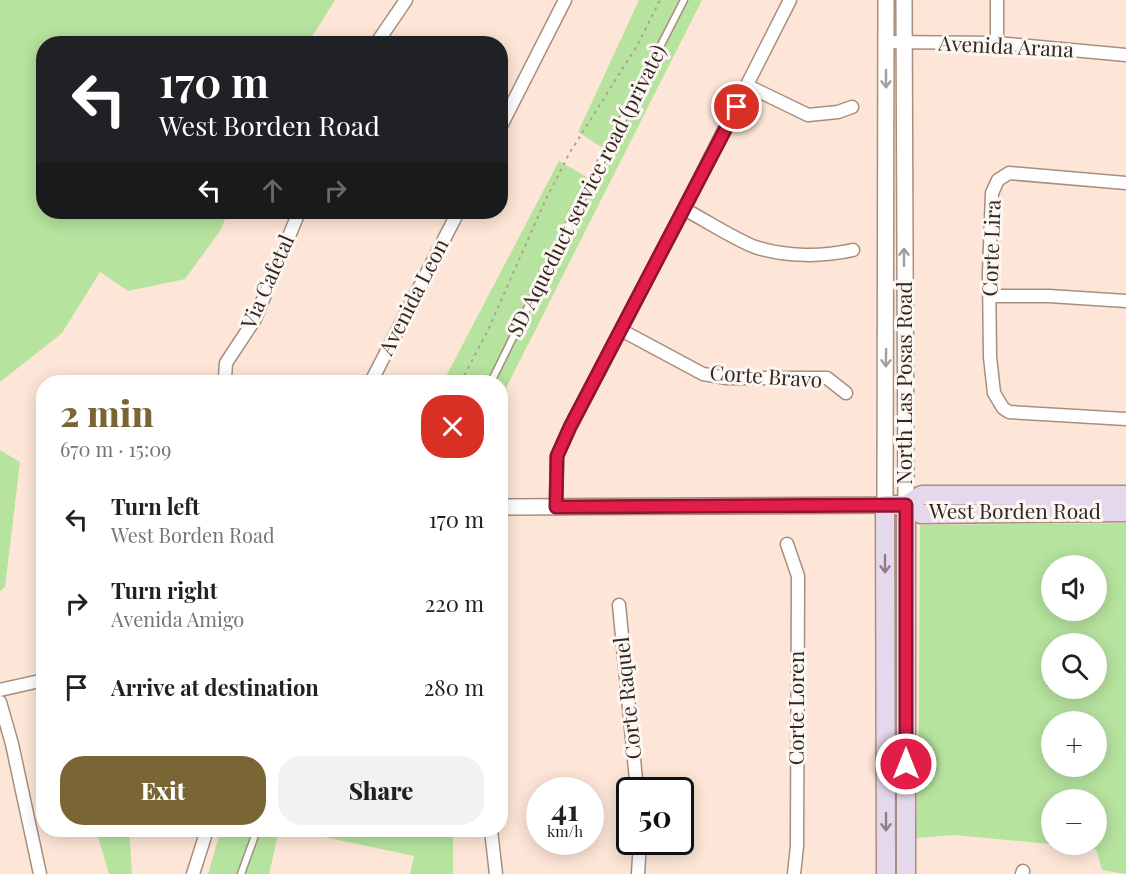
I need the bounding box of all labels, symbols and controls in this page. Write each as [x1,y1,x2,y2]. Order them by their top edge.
street label: Avenida Arana [937,27,1075,63]
street label: SD Aqueduct service road (private) [499,39,671,341]
text: 170 m [159,53,269,109]
icon: left [60,60,138,138]
one-way arrow [880,69,892,89]
pin [711,81,762,132]
icon: arrive [720,90,753,123]
text: West Borden Road [159,107,380,143]
icon: left [193,174,226,207]
icon: ahead [256,174,289,207]
icon: right [319,174,352,207]
street label: Corte Lira [974,198,1006,297]
street label: Via Cafetal [233,230,299,334]
street label: Avenida Leon [370,233,454,360]
one-way arrow [899,248,910,268]
street label: North Las Posas Road [889,281,917,485]
one-way arrow [880,348,892,368]
street label: Corte Bravo [709,357,823,393]
text: 2 min [60,388,154,436]
button: close [421,395,484,458]
text: 670 m · 15:09 [60,435,171,462]
text: Turn left [111,491,200,521]
street label: West Borden Road [928,496,1101,524]
icon: left [60,503,93,536]
text: 170 m [429,504,484,534]
text: West Borden Road [111,521,275,548]
one-way arrow [879,553,891,573]
map controls [1041,555,1107,855]
button: sound [1041,555,1107,621]
text: Turn right [111,575,217,605]
icon: right [60,587,93,620]
text: 220 m [425,588,484,618]
text: Avenida Amigo [111,605,244,632]
button: search [1041,633,1107,699]
street label: Corte Raquel [606,635,646,761]
street label: Corte Loren [781,650,809,765]
icon: arrive [60,671,93,704]
text: Arrive at destination [111,672,319,702]
text: 280 m [424,672,484,702]
button: + [1041,711,1107,777]
position arrow [874,732,938,796]
button: Exit [60,756,266,825]
button: Share [278,756,484,825]
speed limit sign: 50 [616,777,694,855]
text: 41 [551,789,579,829]
button: − [1041,789,1107,855]
one-way arrow [880,811,892,831]
text: km/h [547,821,583,841]

